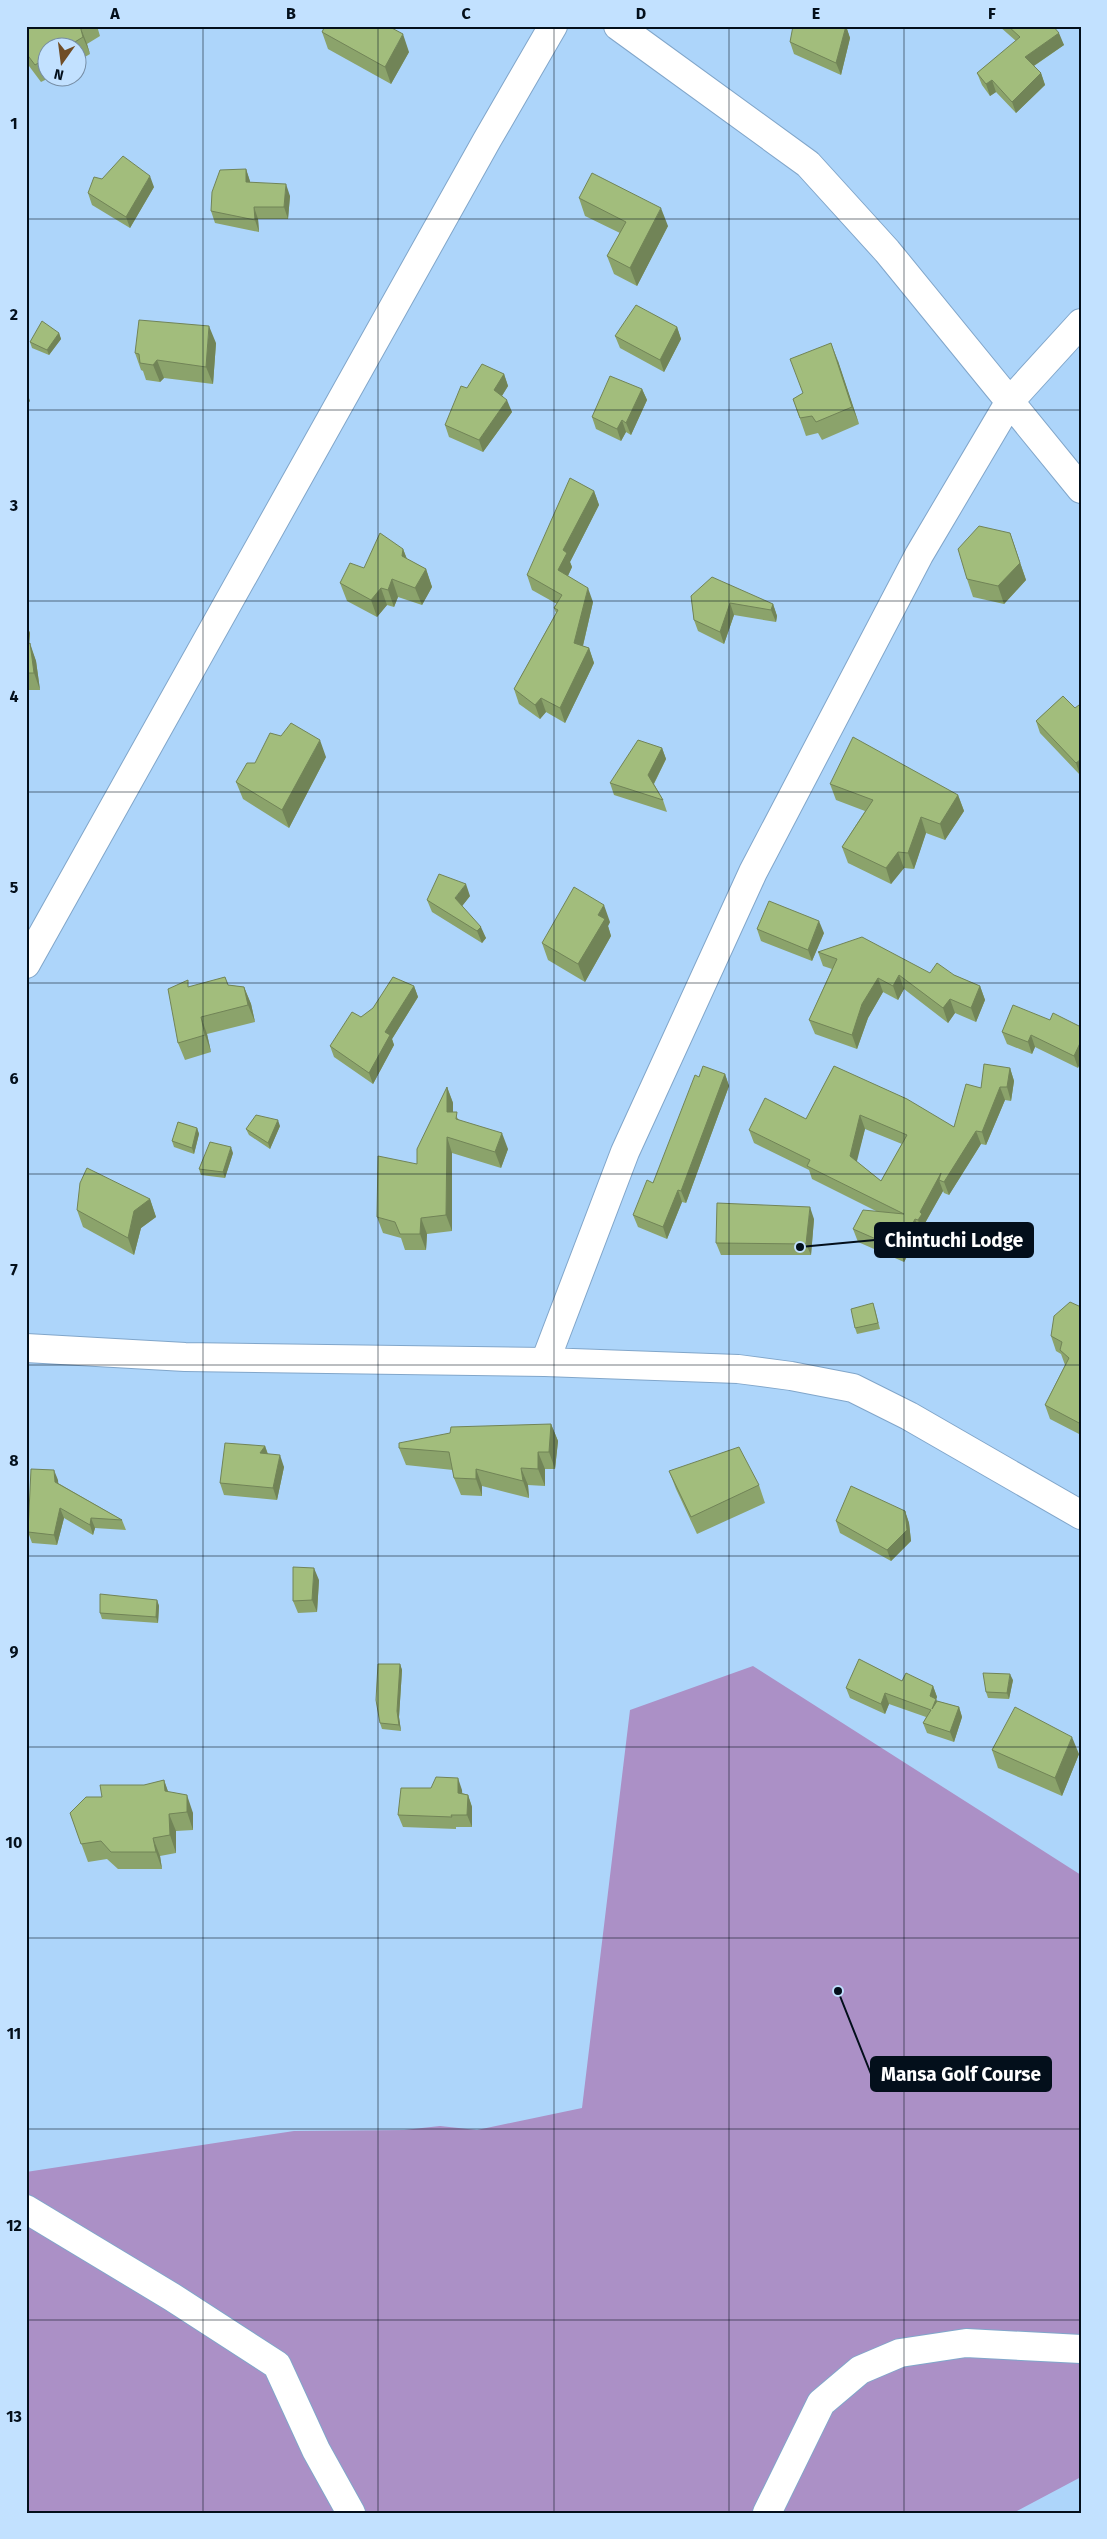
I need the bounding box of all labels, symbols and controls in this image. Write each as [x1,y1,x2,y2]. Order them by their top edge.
text: A [109,4,120,23]
text: B [286,4,296,23]
text: C [461,4,471,23]
text: D [636,4,646,23]
text: E [812,4,820,23]
text: F [988,4,996,23]
north arrow [38,38,88,88]
text: N [52,65,66,84]
text: 1 [10,114,18,133]
text: 2 [10,305,18,324]
text: 3 [9,496,18,515]
text: 4 [9,687,19,706]
text: 5 [10,878,19,897]
text: 6 [9,1069,19,1088]
callout: Chintuchi Lodge [875,1223,1033,1257]
text: Chintuchi Lodge [885,1229,1023,1252]
text: 7 [10,1260,18,1279]
text: 8 [9,1451,19,1470]
text: 9 [10,1642,19,1661]
text: 10 [6,1833,22,1852]
text: 11 [7,2024,21,2043]
callout: Mansa Golf Course [871,2057,1051,2091]
text: Mansa Golf Course [881,2063,1041,2086]
text: 12 [6,2216,22,2235]
text: 13 [6,2407,22,2426]

